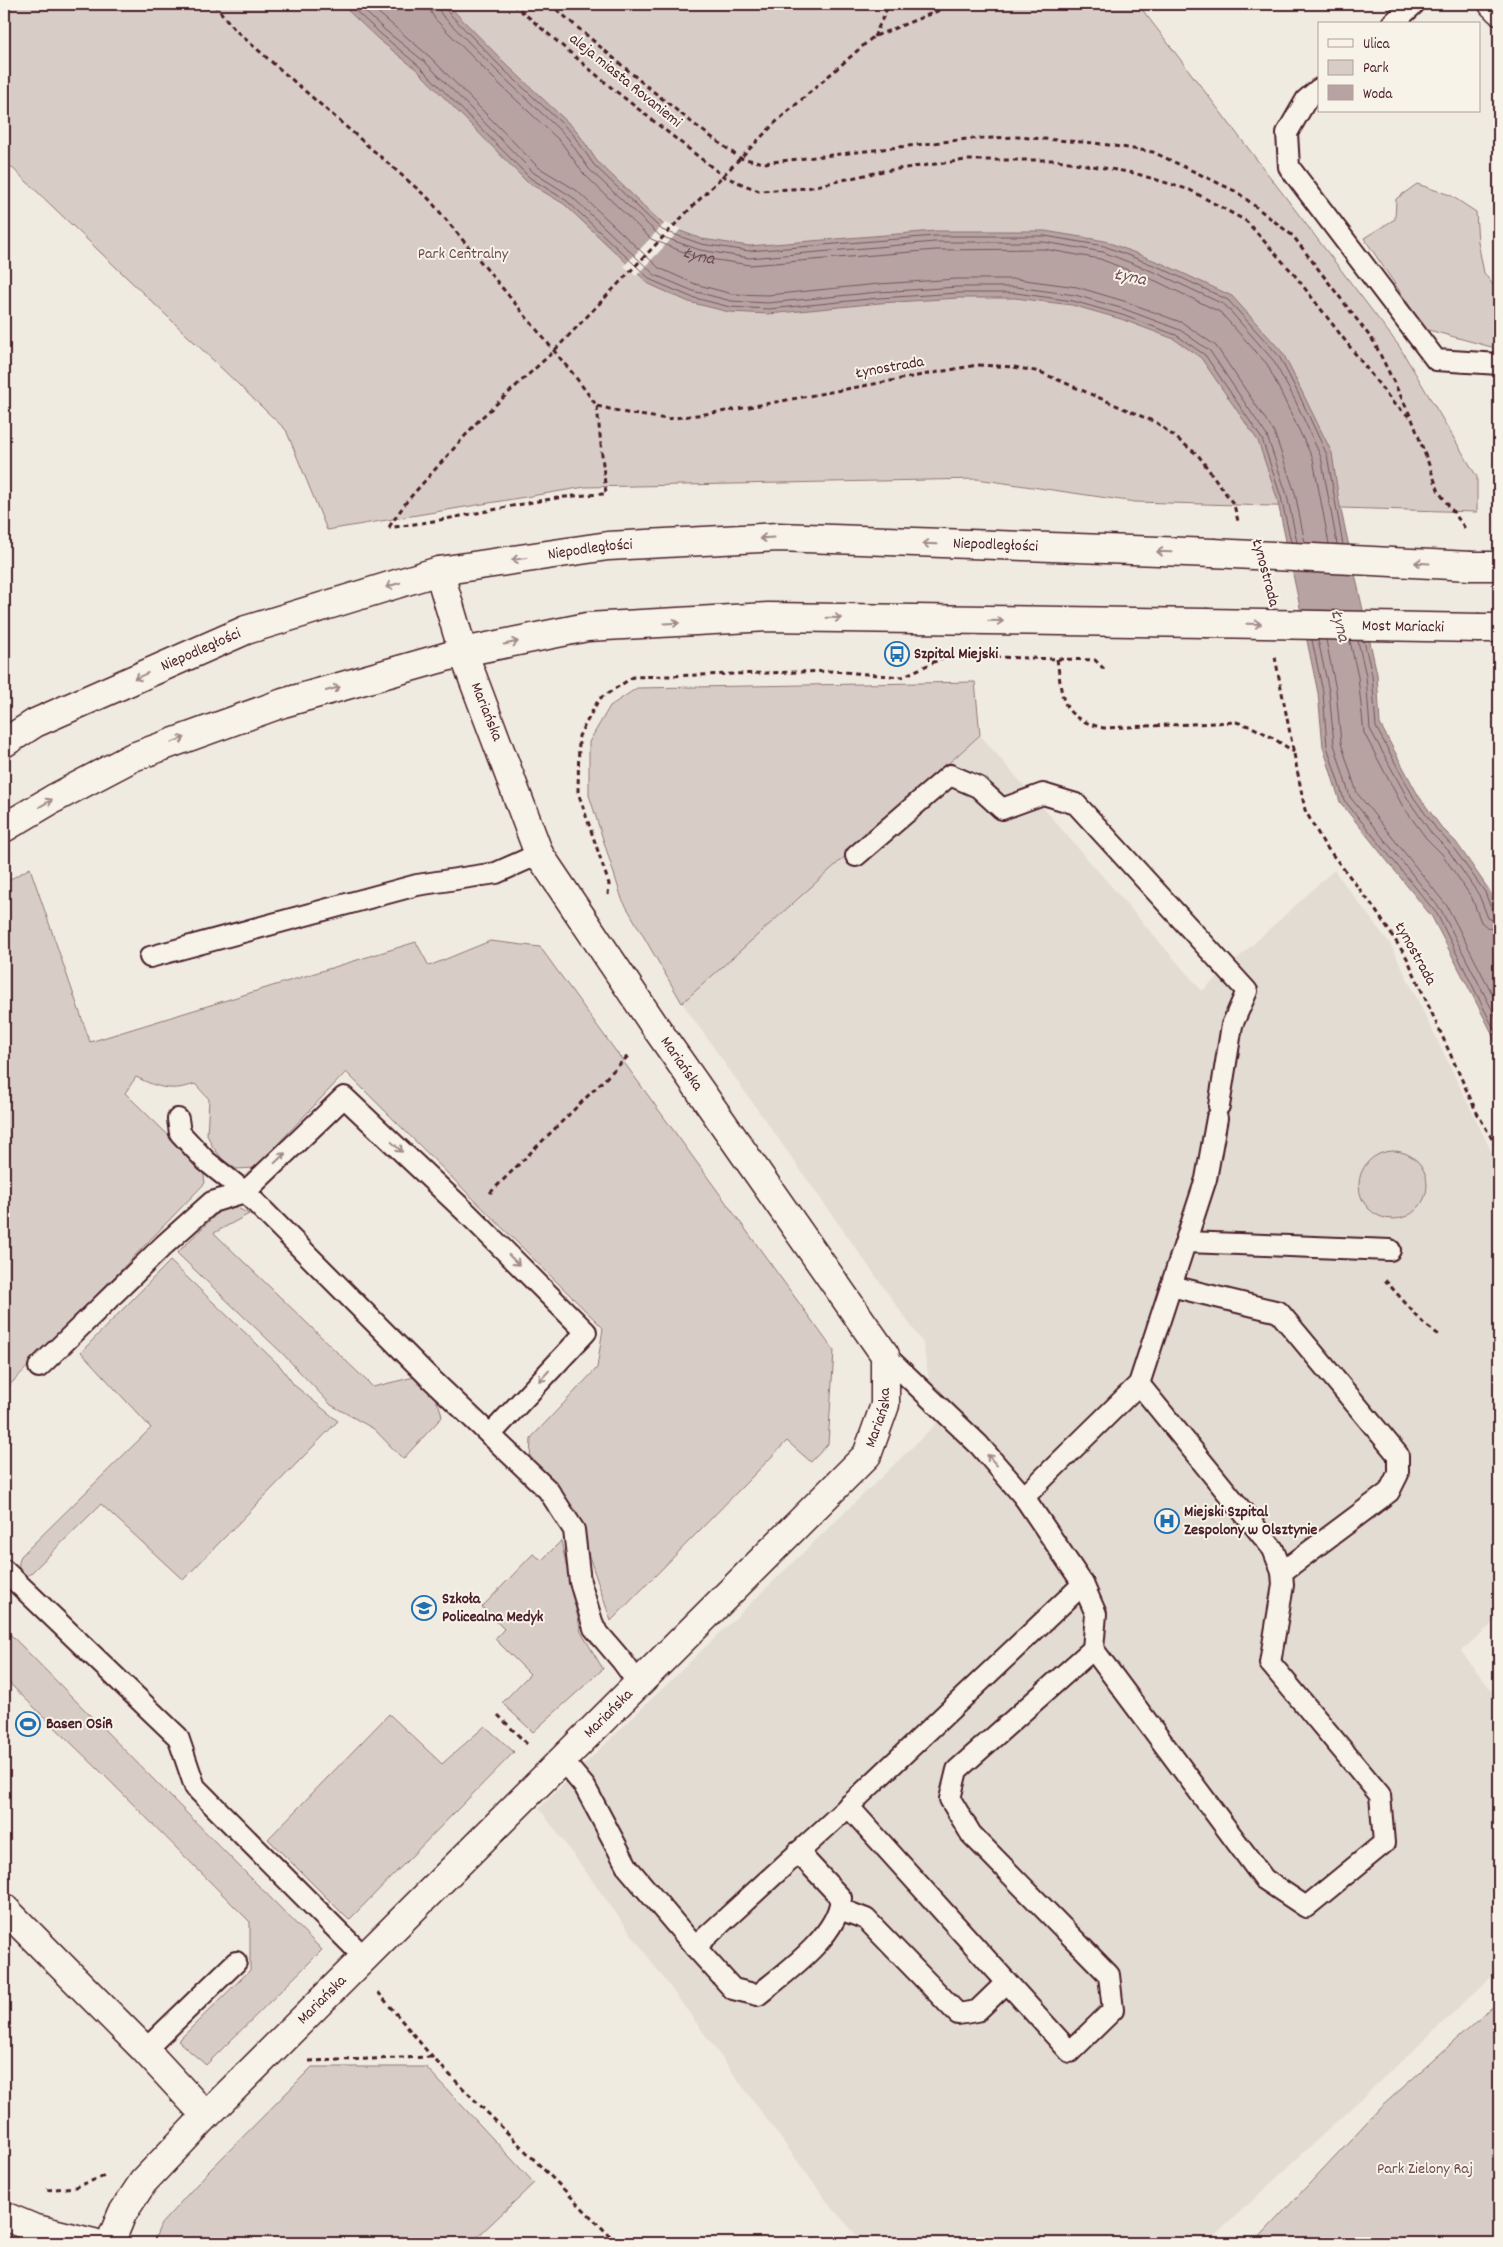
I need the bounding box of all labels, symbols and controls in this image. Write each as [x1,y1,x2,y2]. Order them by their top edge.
legend [1318,22,1480,112]
street label: aleja miasta Rovaniemi [564,28,686,134]
text: Ulica [1363,34,1391,56]
text: Park [1363,58,1389,80]
text: Woda [1363,84,1393,106]
water label: Łyna [679,240,718,272]
park label: Park Centralny [418,243,509,266]
water label: Łyna [1112,262,1150,294]
street label: Łynostrada [853,351,926,385]
street label: Niepodległości [952,532,1039,558]
street label: Niepodległości [546,533,633,566]
one-way arrow [760,533,776,542]
street label: Łynostrada [1245,536,1285,610]
one-way arrow [922,539,938,548]
one-way arrow [1156,547,1172,557]
one-way arrow [511,555,527,565]
one-way arrow [1415,559,1431,568]
one-way arrow [385,581,401,591]
water label: Łyna [1323,608,1355,646]
one-way arrow [826,614,842,623]
street label: Most Mariacki [1362,614,1444,639]
one-way arrow [988,616,1004,625]
one-way arrow [663,618,679,627]
one-way arrow [1246,619,1262,629]
street label: Niepodległości [157,622,244,678]
one-way arrow [502,637,518,647]
bus stop icon: Szpital Miejski [884,641,910,667]
place label: Szpital Miejski [914,643,998,666]
one-way arrow [134,672,149,681]
street label: Mariańska [464,679,508,745]
one-way arrow [324,684,340,693]
one-way arrow [170,735,186,744]
one-way arrow [38,798,52,808]
street label: Łynostrada [1388,917,1442,990]
street label: Mariańska [654,1032,708,1096]
one-way arrow [391,1141,404,1153]
one-way arrow [273,1152,286,1164]
one-way arrow [508,1254,520,1266]
one-way arrow [538,1370,550,1383]
street label: Mariańska [859,1388,897,1451]
one-way arrow [986,1454,998,1467]
place label: Miejski Szpital Zespolony w Olsztynie [1184,1501,1317,1542]
hospital icon: Miejski Szpital Zespolony w Olsztynie [1154,1508,1180,1534]
place label: Szkoła Policealna Medyk [442,1588,544,1629]
school or university icon: Szkoła Policealna Medyk [411,1595,437,1621]
street label: Mariańska [579,1683,639,1743]
sports icon: Basen OSiR [15,1711,41,1737]
place label: Basen OSiR [46,1713,113,1736]
street label: Mariańska [292,1970,352,2030]
park label: Park Zielony Raj [1377,2158,1473,2181]

